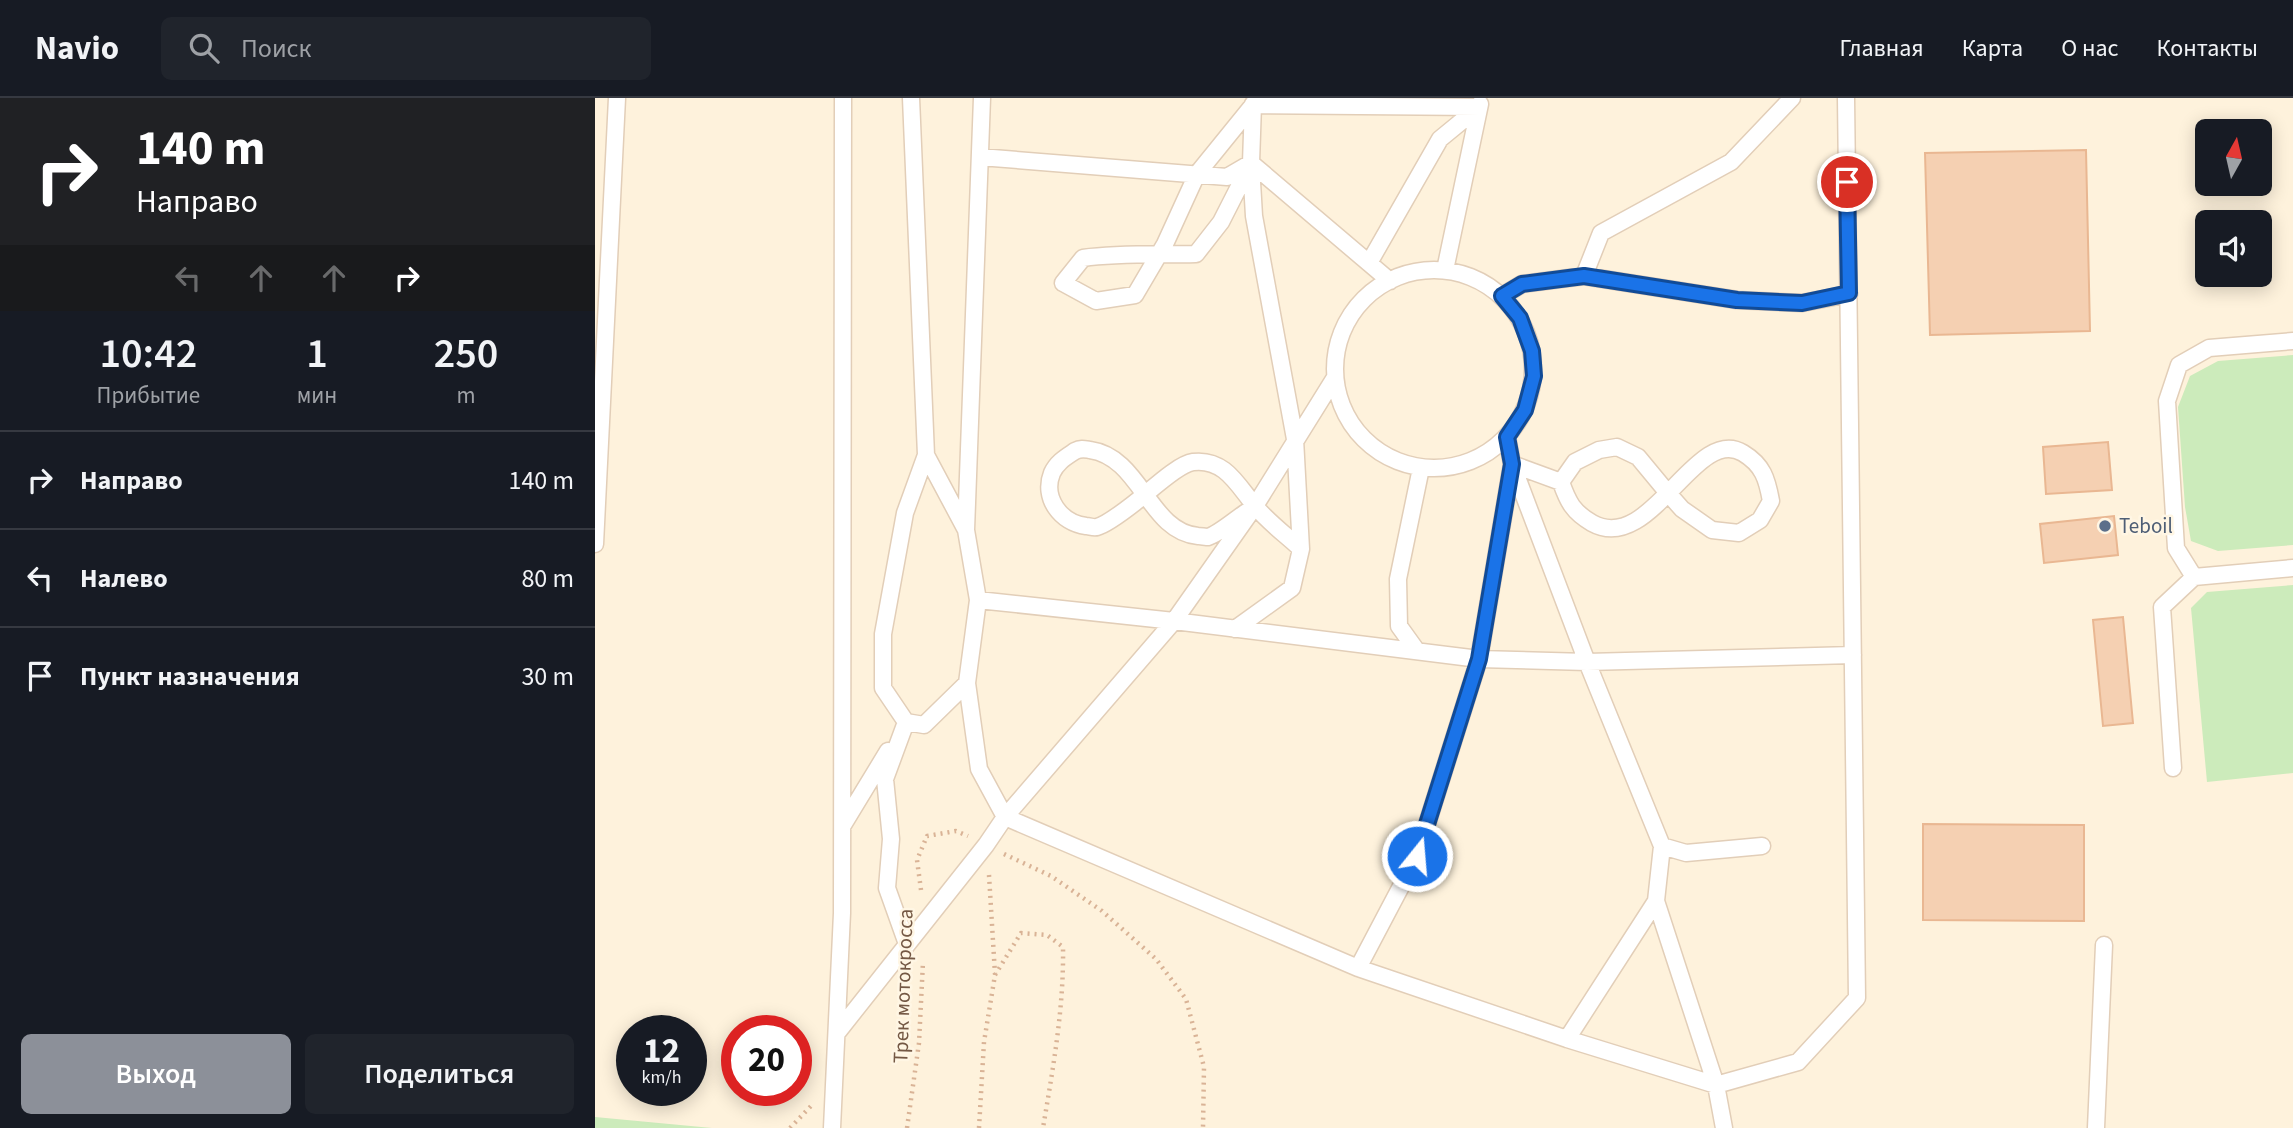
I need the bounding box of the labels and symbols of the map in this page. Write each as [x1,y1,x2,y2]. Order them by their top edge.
north arrow [2195,119,2271,196]
pin [1817,152,1877,212]
place label: Teboil [2119,511,2173,541]
marker: Teboil [2097,518,2113,534]
position arrow [1380,819,1454,893]
street label: Трек мотокросса [885,908,921,1064]
speed limit sign: 20 [721,1015,812,1106]

